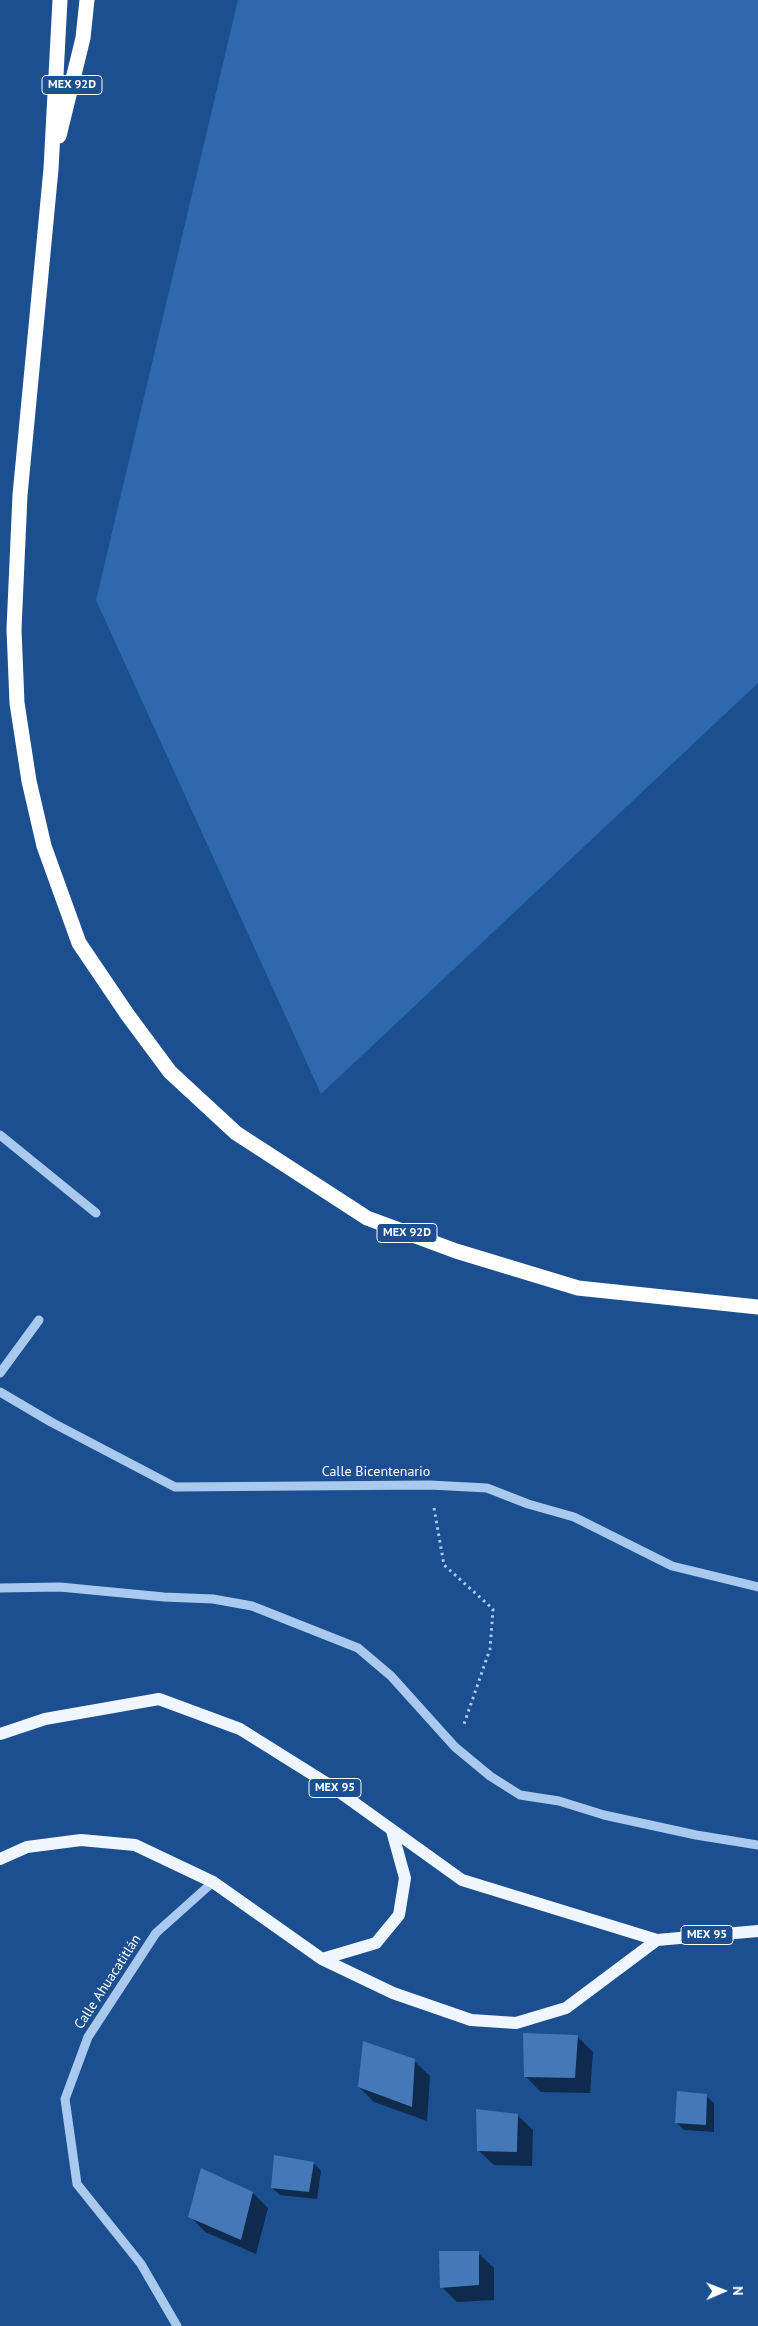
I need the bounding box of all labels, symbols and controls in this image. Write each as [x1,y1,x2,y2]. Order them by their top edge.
road number: MEX 92D [42,76,102,94]
road number: MEX 92D [377,1224,437,1242]
street label: Calle Bicentenario [322,1464,430,1480]
road number: MEX 95 [309,1779,361,1798]
road number: MEX 95 [681,1926,733,1944]
street label: Calle Ahuacatitlán [71,1932,145,2032]
north arrow [698,2266,748,2316]
text: N [729,2286,747,2295]

